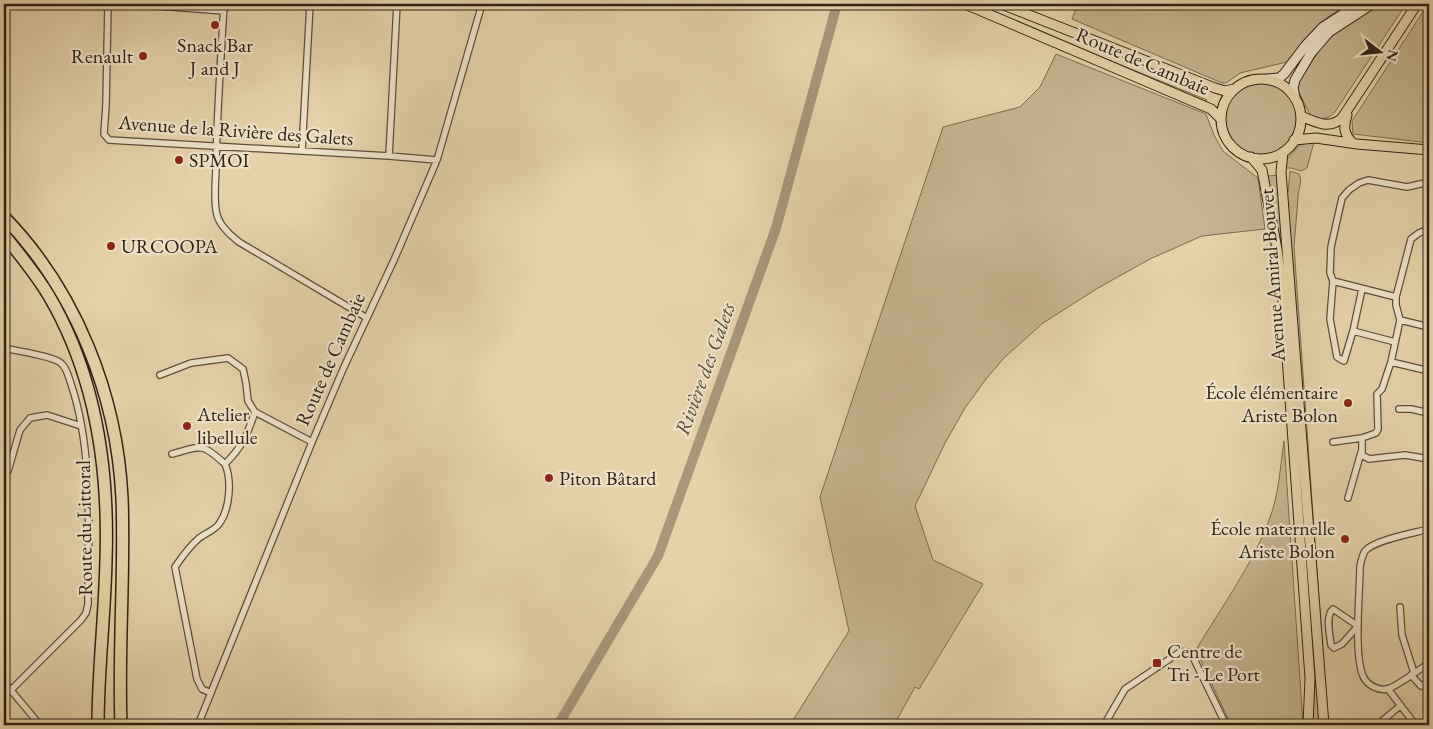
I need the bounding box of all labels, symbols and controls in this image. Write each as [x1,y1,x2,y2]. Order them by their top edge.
marker: Snack Bar J and J [209,19,221,31]
street label: Route de Cambaie [1072,21,1214,101]
north arrow [1356,28,1406,78]
place label: Snack Bar J and J [177,32,253,81]
place label: Renault [71,43,134,69]
text: N [1382,48,1403,64]
marker: Renault [137,50,149,62]
street label: Avenue de la Rivière des Galets [117,109,354,151]
place label: SPMOI [189,147,250,173]
marker: SPMOI [173,154,185,166]
street label: Avenue Amiral Bouvet [1253,187,1291,364]
place label: URCOOPA [121,233,218,259]
marker: URCOOPA [105,240,117,252]
street label: Route de Cambaie [289,288,371,430]
water label: Rivière des Galets [668,299,741,439]
place label: École élémentaire Ariste Bolon [1205,379,1338,428]
marker: École élémentaire Ariste Bolon [1342,397,1354,409]
place label: Atelier libellule [196,401,258,450]
marker: Atelier libellule [181,420,193,432]
street label: Route du Littoral [70,460,98,596]
place label: Piton Bâtard [559,465,657,491]
marker: Piton Bâtard [543,472,555,484]
place label: École maternelle Ariste Bolon [1210,515,1335,564]
marker: École maternelle Ariste Bolon [1339,533,1351,545]
place label: Centre de Tri - Le Port [1167,638,1261,687]
marker: Centre de Tri - Le Port [1151,657,1163,669]

